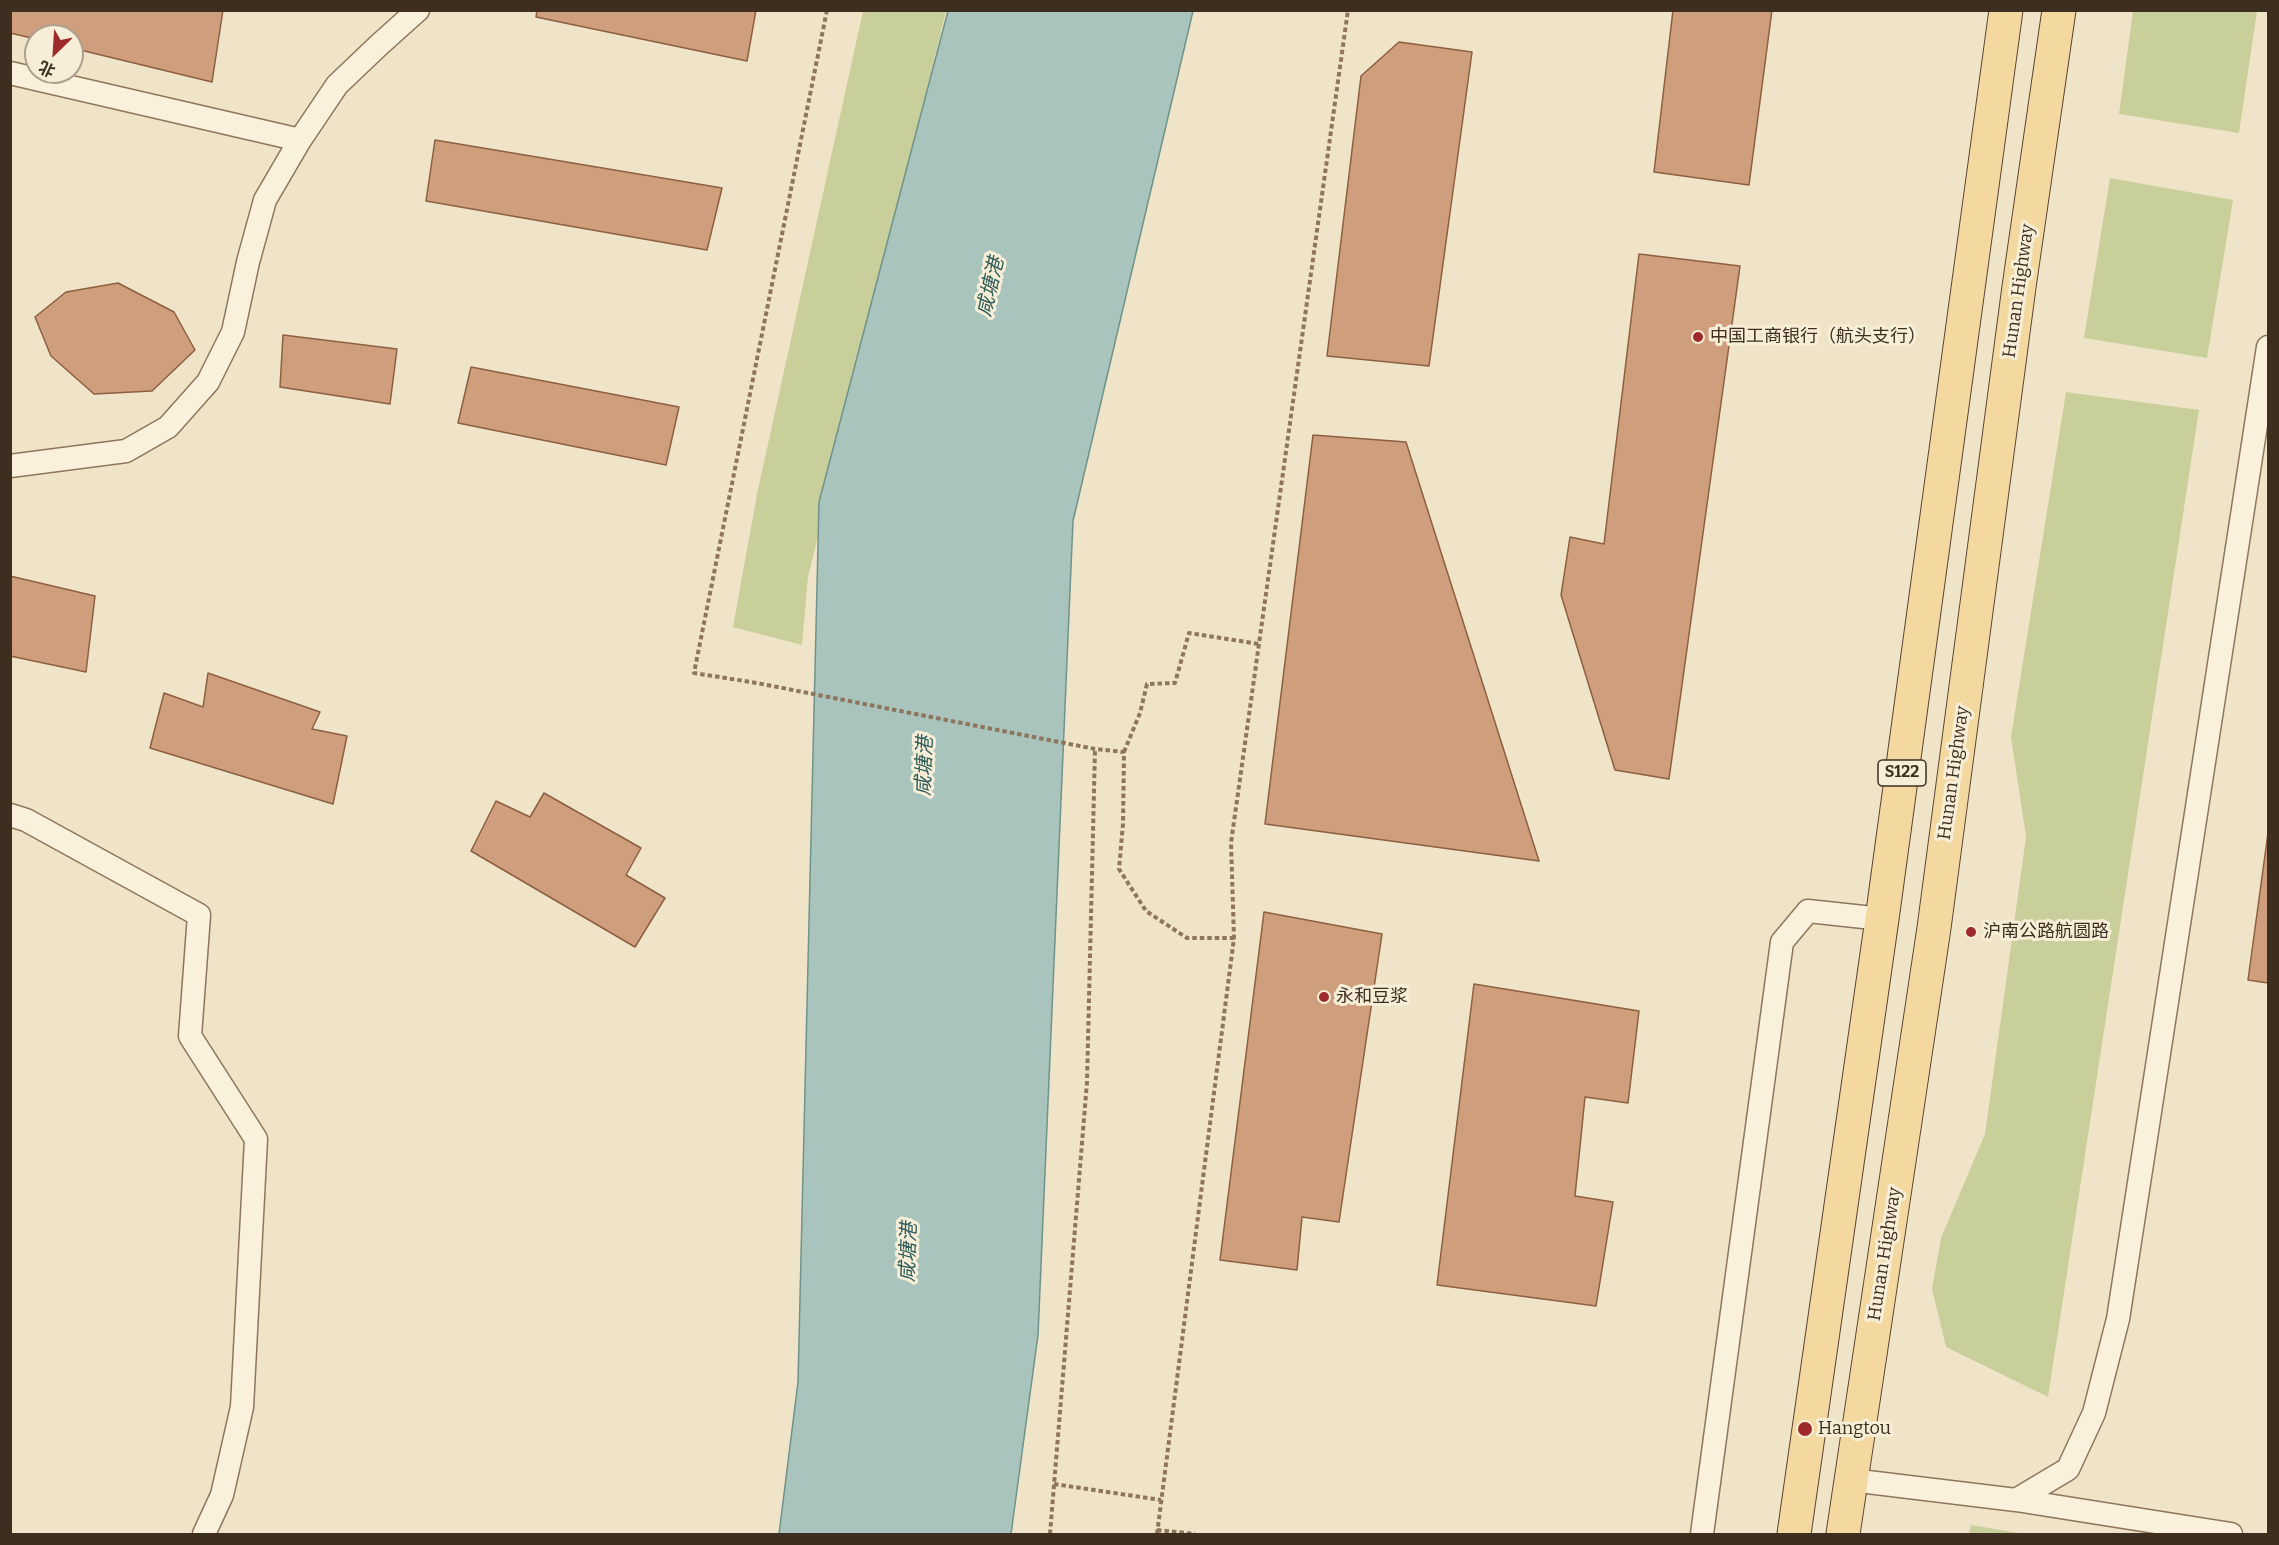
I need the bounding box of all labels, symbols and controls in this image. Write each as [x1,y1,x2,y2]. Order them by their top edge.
north arrow [24,24,84,84]
text: 北 [36,57,58,81]
street label: Hunan Highway [1999,223,2039,359]
water label: 咸塘港 [973,255,1009,319]
place label: 中国工商银行（航头支行） [1710,326,1926,348]
marker: 中国工商银行（航头支行） [1691,330,1705,344]
street label: Hunan Highway [1934,705,1974,841]
water label: 咸塘港 [912,736,938,796]
road number: S122 [1878,760,1926,786]
place label: 沪南公路航圆路 [1983,921,2109,943]
marker: 沪南公路航圆路 [1964,925,1978,939]
place label: 永和豆浆 [1336,986,1408,1008]
marker: 永和豆浆 [1317,990,1331,1004]
street label: Hunan Highway [1864,1186,1906,1322]
water label: 咸塘港 [896,1222,922,1282]
place label: Hangtou [1818,1418,1891,1440]
marker: Hangtou [1796,1420,1814,1438]

